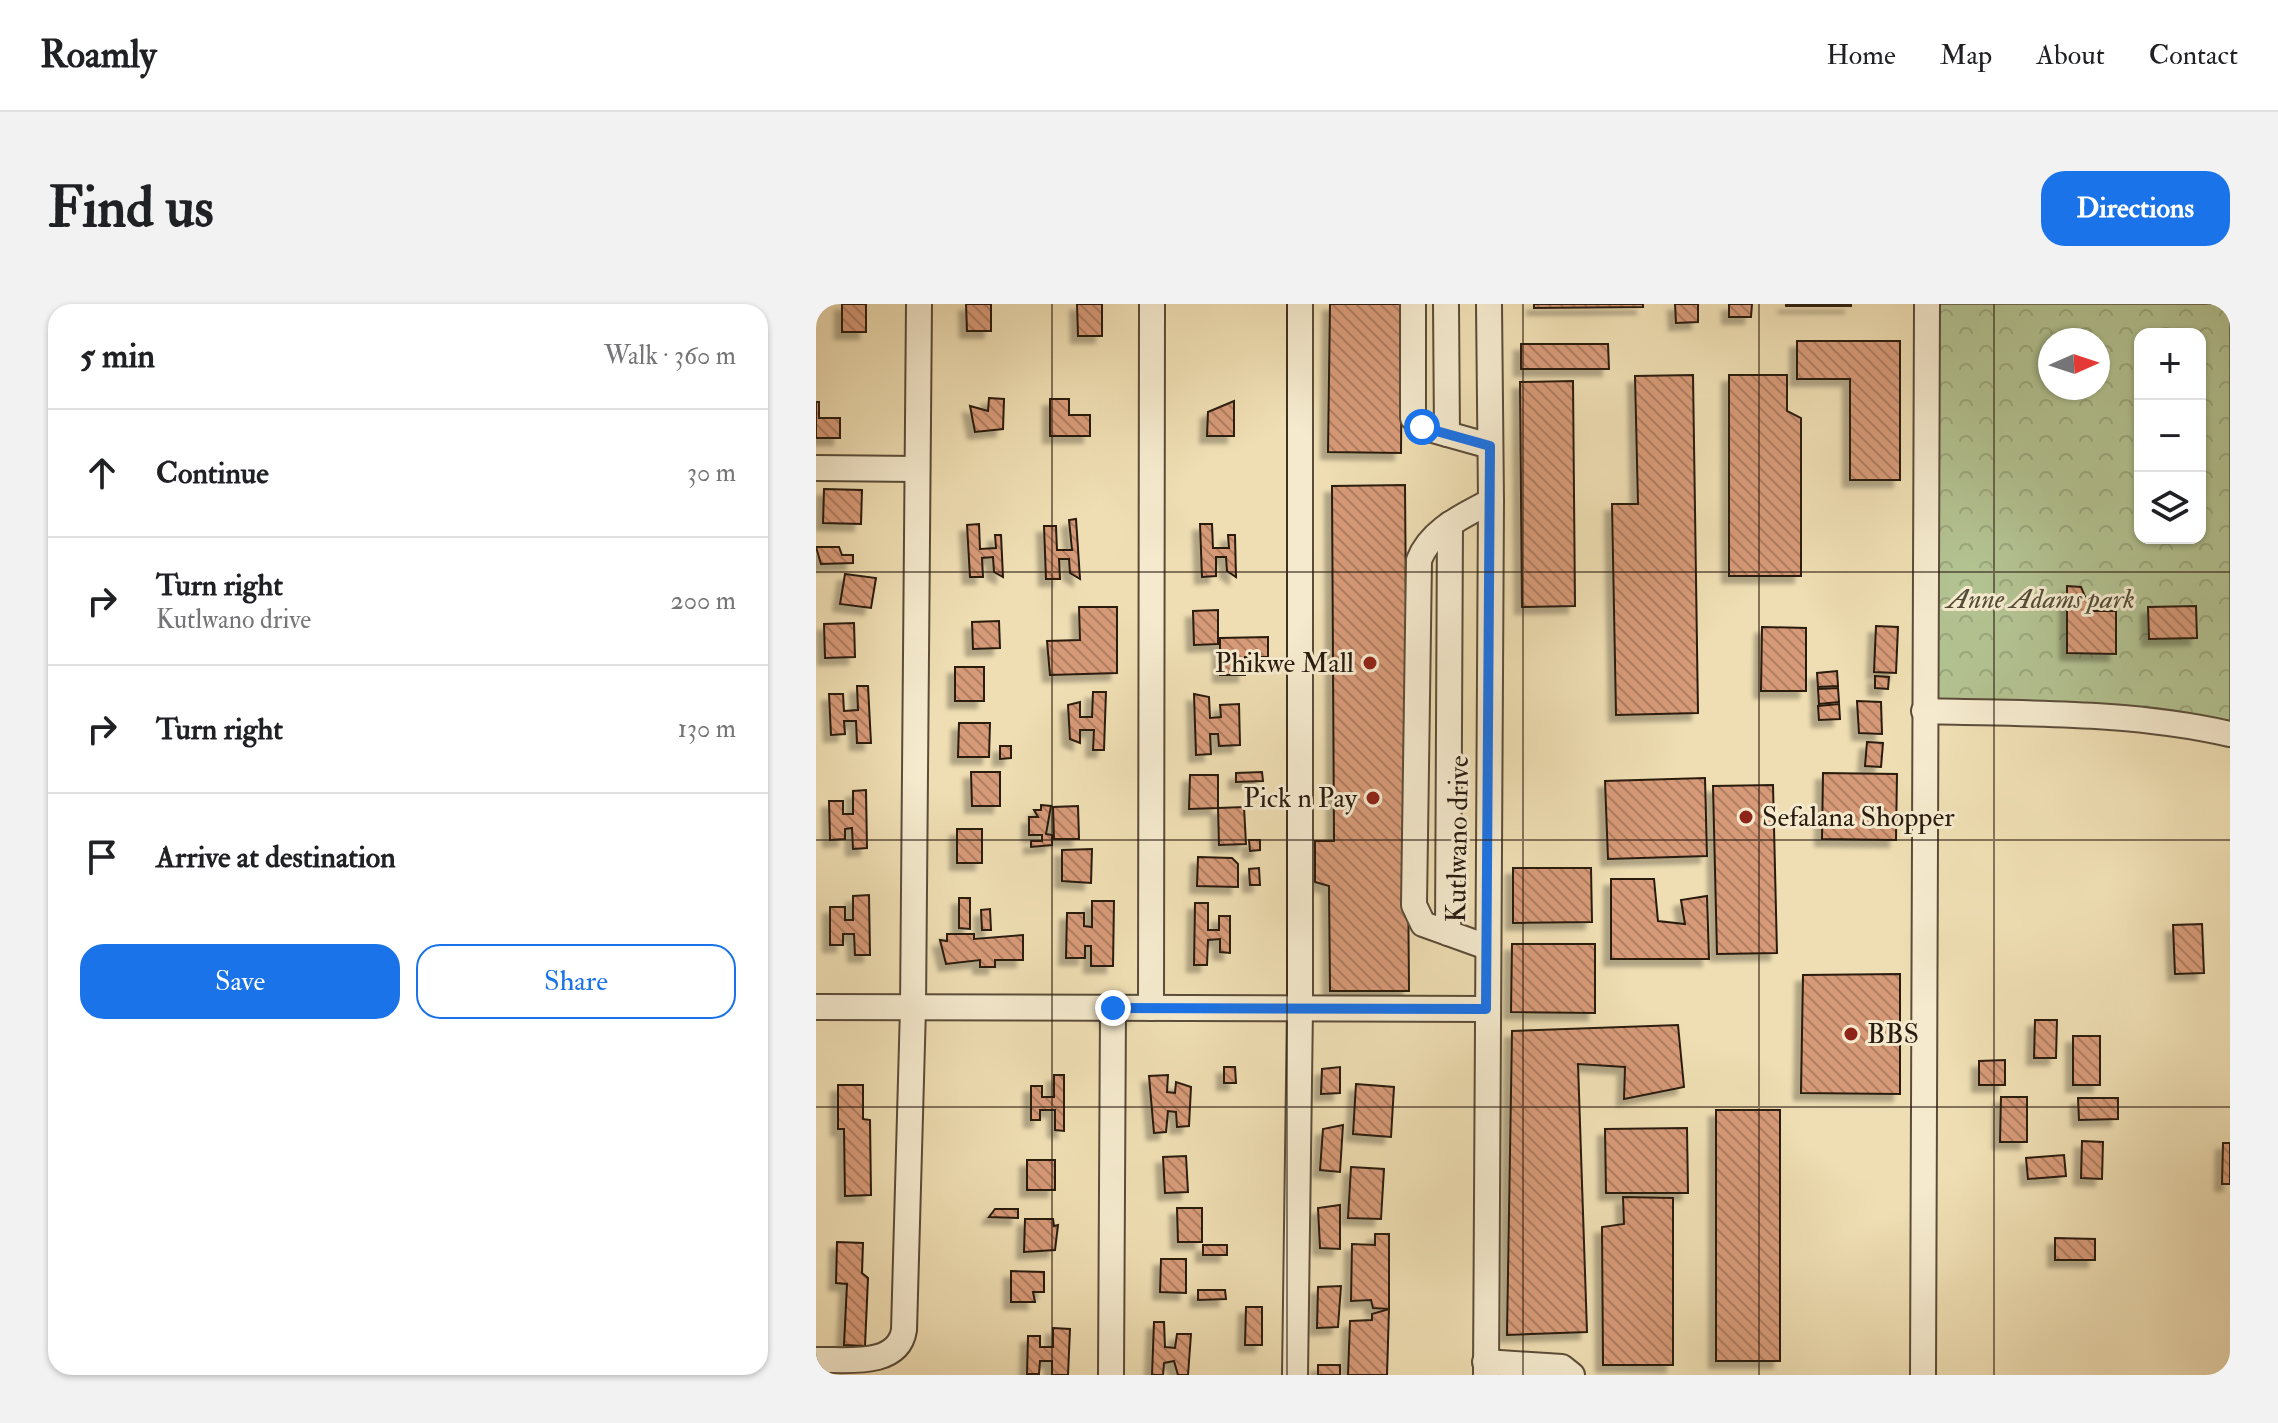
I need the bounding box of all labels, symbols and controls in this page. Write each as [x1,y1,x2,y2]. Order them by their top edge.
text: Roamly [40,31,157,79]
text: Home [1826,38,1896,73]
text: Map [1940,38,1992,73]
text: About [2036,38,2105,73]
text: Contact [2149,38,2238,73]
button: Directions [2041,171,2230,246]
text: Find us [48,173,214,244]
north arrow [2038,328,2110,400]
map controls [2134,328,2206,544]
button: + [2134,328,2206,400]
text: 5 min [80,335,155,378]
text: Walk · 360 m [604,340,736,372]
button: − [2134,400,2206,472]
route start [1404,409,1440,445]
icon: ahead [80,451,124,495]
text: Continue [156,455,269,492]
text: 30 m [687,457,736,489]
button: layers [2134,472,2206,544]
text: Turn right [156,567,283,604]
icon: right [80,579,124,623]
park label: Anne Adams park [1944,582,2135,617]
text: 200 m [671,585,736,617]
text: Kutlwano drive [156,604,311,636]
place label: Phikwe Mall [1215,646,1354,681]
marker: Phikwe Mall [1361,654,1379,672]
icon: right [80,707,124,751]
text: Turn right [156,711,283,748]
text: 130 m [678,713,736,745]
street label: Kutlwano drive [1439,755,1477,923]
place label: Pick n Pay [1243,781,1358,816]
marker: Pick n Pay [1364,789,1382,807]
place label: Sefalana Shopper [1762,800,1955,835]
marker: Sefalana Shopper [1737,808,1755,826]
icon: arrive [80,835,124,879]
text: Arrive at destination [156,839,396,876]
button: Save [80,944,400,1019]
button: Share [416,944,736,1019]
route end [1095,990,1131,1026]
place label: BBS [1867,1017,1919,1052]
marker: BBS [1842,1025,1860,1043]

